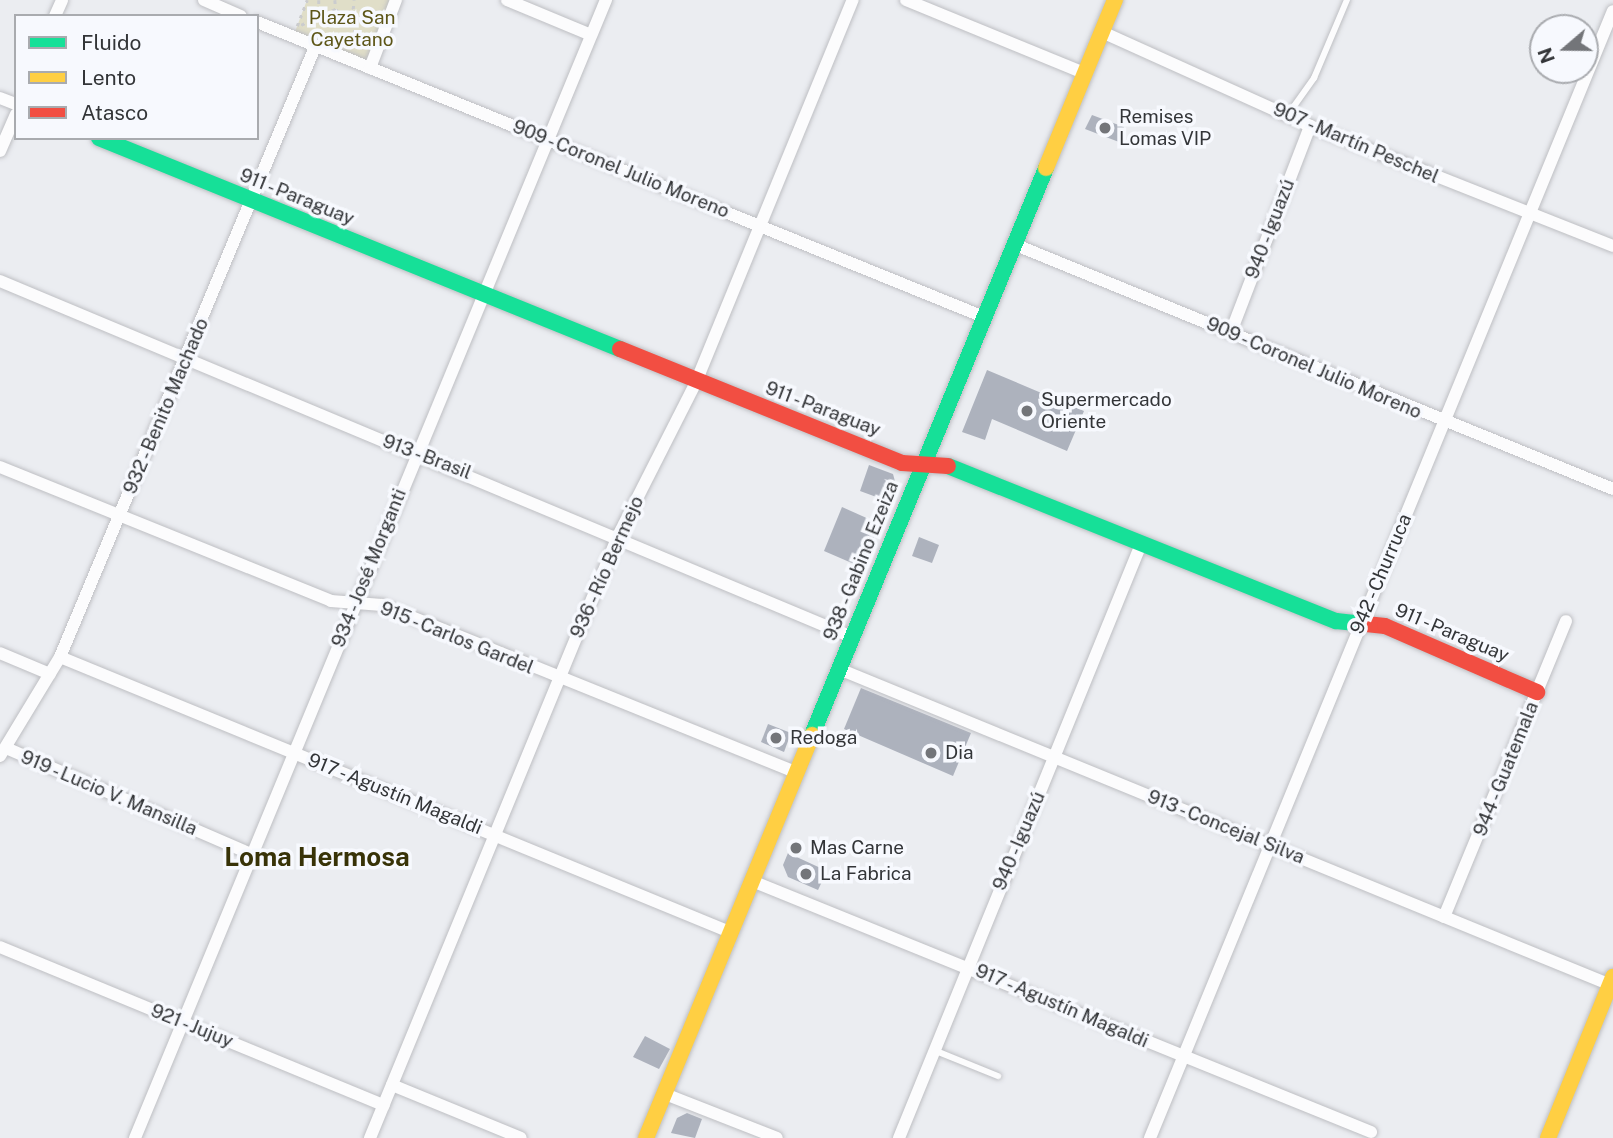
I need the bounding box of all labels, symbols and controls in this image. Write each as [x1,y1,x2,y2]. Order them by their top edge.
park label: Plaza San Cayetano [309,7,395,51]
legend [14,14,259,140]
north arrow [1529,14,1599,84]
text: Fluido [81,30,141,55]
text: N [1533,45,1559,66]
text: Lento [81,65,136,90]
street label: 907 - Martín Peschel [1267,97,1445,189]
text: Atasco [81,100,148,125]
place label: Remises Lomas VIP [1119,106,1212,150]
street label: 909 - Coronel Julio Moreno [507,114,735,224]
marker: Remises Lomas VIP [1097,120,1113,136]
street label: 911 - Paraguay [234,163,360,231]
street label: 940 - Iguazú [1240,173,1300,285]
street label: 909 - Coronel Julio Moreno [1201,311,1427,425]
street label: 932 - Benito Machado [118,312,214,500]
street label: 911 - Paraguay [760,376,886,442]
place label: Supermercado Oriente [1041,389,1172,433]
marker: Supermercado Oriente [1019,403,1035,419]
street label: 913 - Brasil [377,429,477,485]
street label: 938 - Gabino Ezeiza [818,475,904,647]
street label: 934 - José Morganti [326,483,412,653]
street label: 936 - Río Bermejo [564,490,650,644]
street label: 942 - Churruca [1344,508,1418,640]
street label: 915 - Carlos Gardel [374,596,540,680]
street label: 911 - Paraguay [1389,598,1515,668]
street label: 944 - Guatemala [1468,696,1544,842]
place label: Redoga [790,727,857,749]
marker: Redoga [768,730,784,746]
place label: Dia [945,742,973,764]
street label: 919 - Lucio V. Mansilla [15,744,203,842]
marker: Dia [923,745,939,761]
street label: 917 - Agustín Magaldi [302,748,488,840]
street label: 913 - Concejal Silva [1142,784,1310,870]
street label: 940 - Iguazú [987,786,1051,896]
place label: Mas Carne [810,837,904,859]
marker: Mas Carne [788,840,804,856]
district label: Loma Hermosa [224,841,410,873]
place label: La Fabrica [820,863,912,885]
marker: La Fabrica [798,866,814,882]
street label: 917 - Agustín Magaldi [970,958,1154,1054]
street label: 921 - Jujuy [145,998,239,1054]

